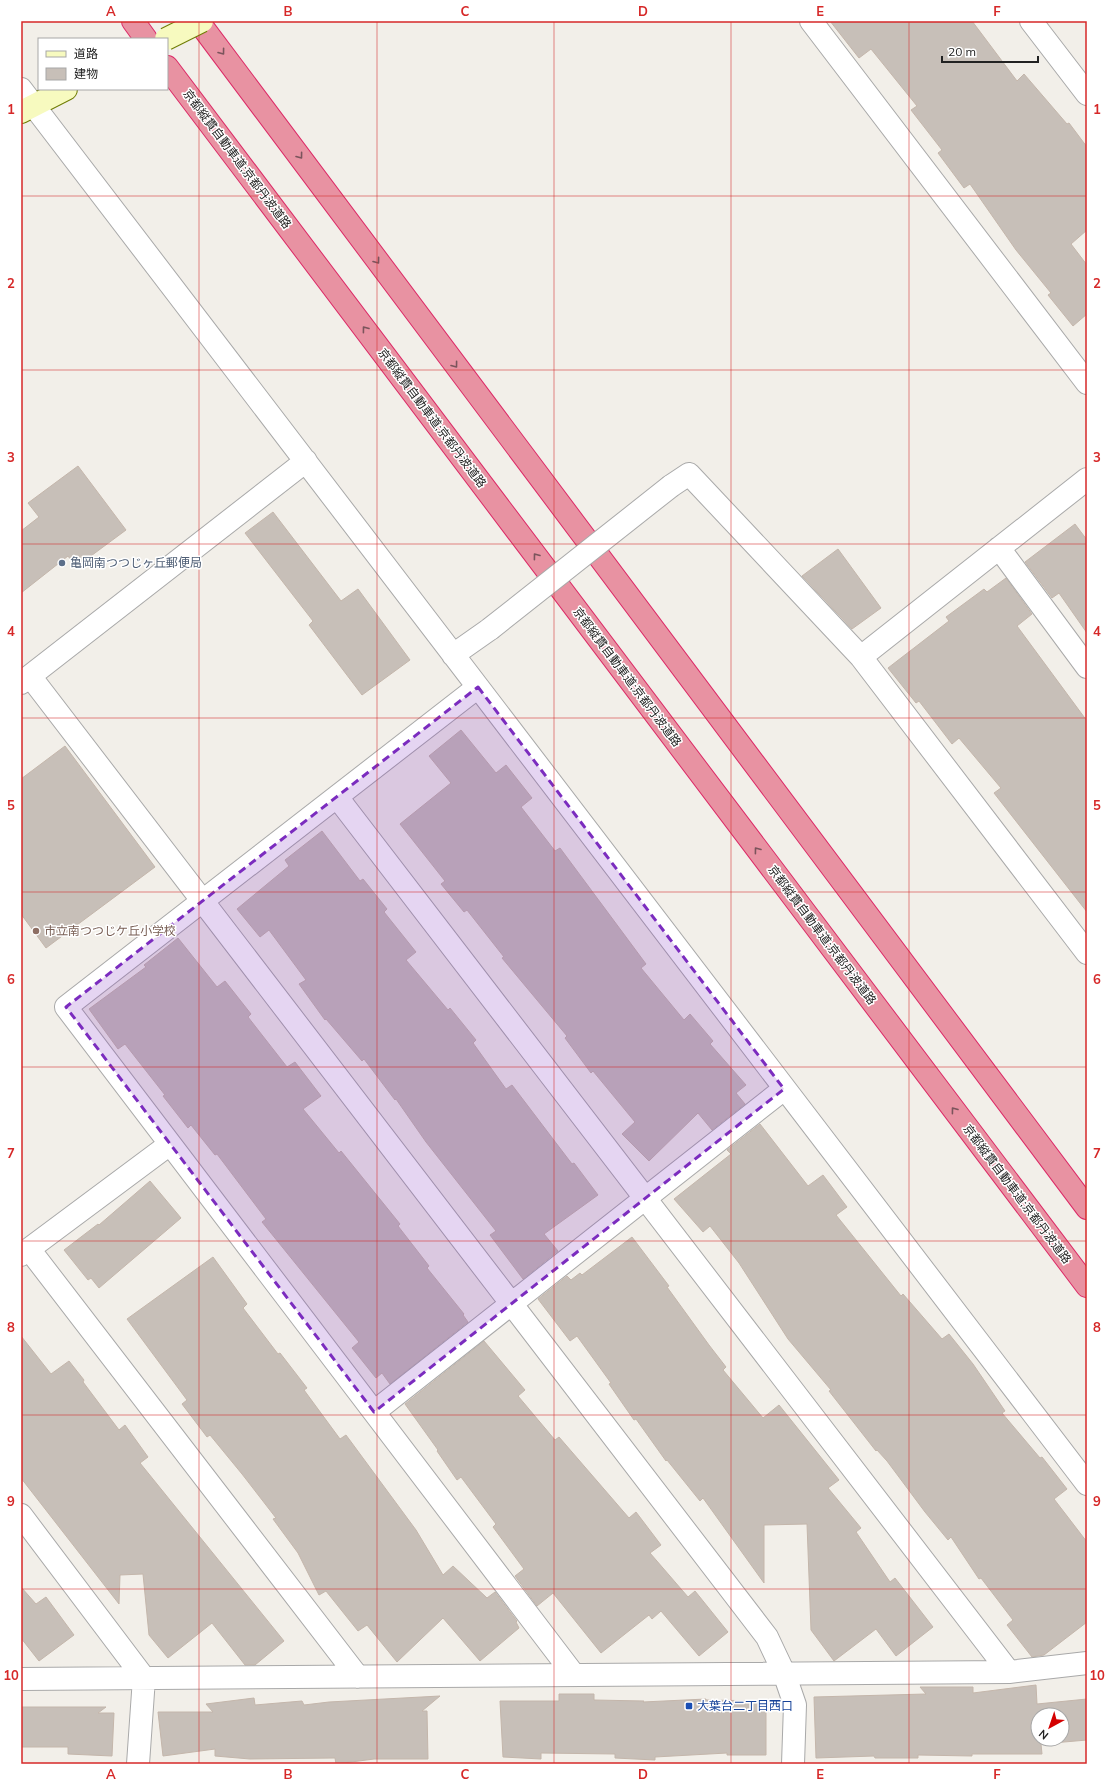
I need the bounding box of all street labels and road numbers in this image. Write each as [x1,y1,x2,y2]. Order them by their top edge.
street label: 京都縦貫自動車道;京都丹波道路 [180,86,295,231]
street label: 京都縦貫自動車道;京都丹波道路 [375,345,490,490]
street label: 京都縦貫自動車道;京都丹波道路 [570,604,685,749]
street label: 京都縦貫自動車道;京都丹波道路 [765,862,880,1007]
street label: 京都縦貫自動車道;京都丹波道路 [960,1121,1075,1266]

